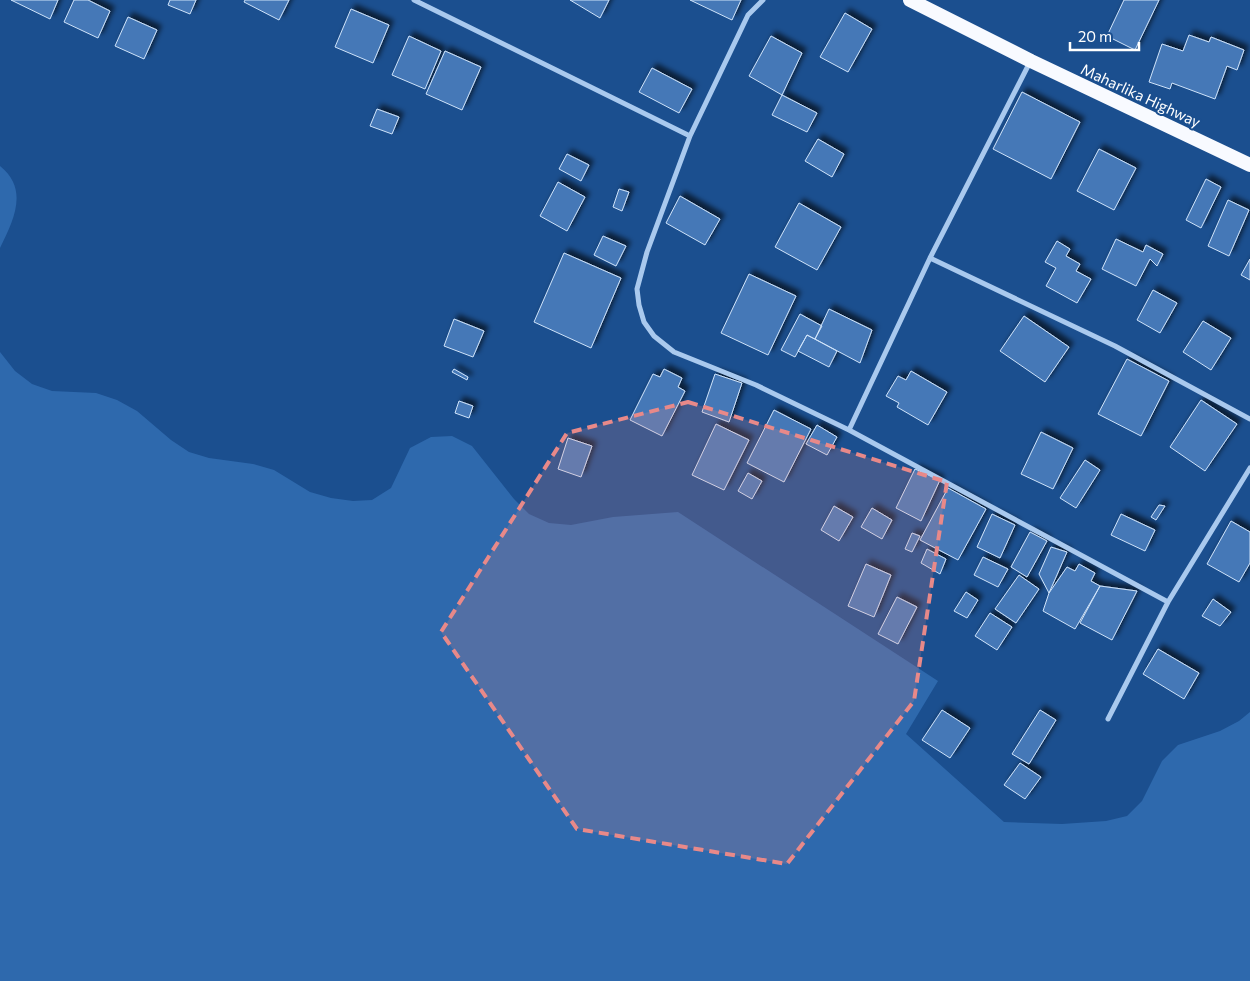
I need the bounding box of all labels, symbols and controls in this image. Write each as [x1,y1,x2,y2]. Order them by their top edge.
scale bar [1070,20,1139,52]
text: 20 m [1078,27,1112,45]
street label: Maharlika Highway [1078,59,1204,131]

